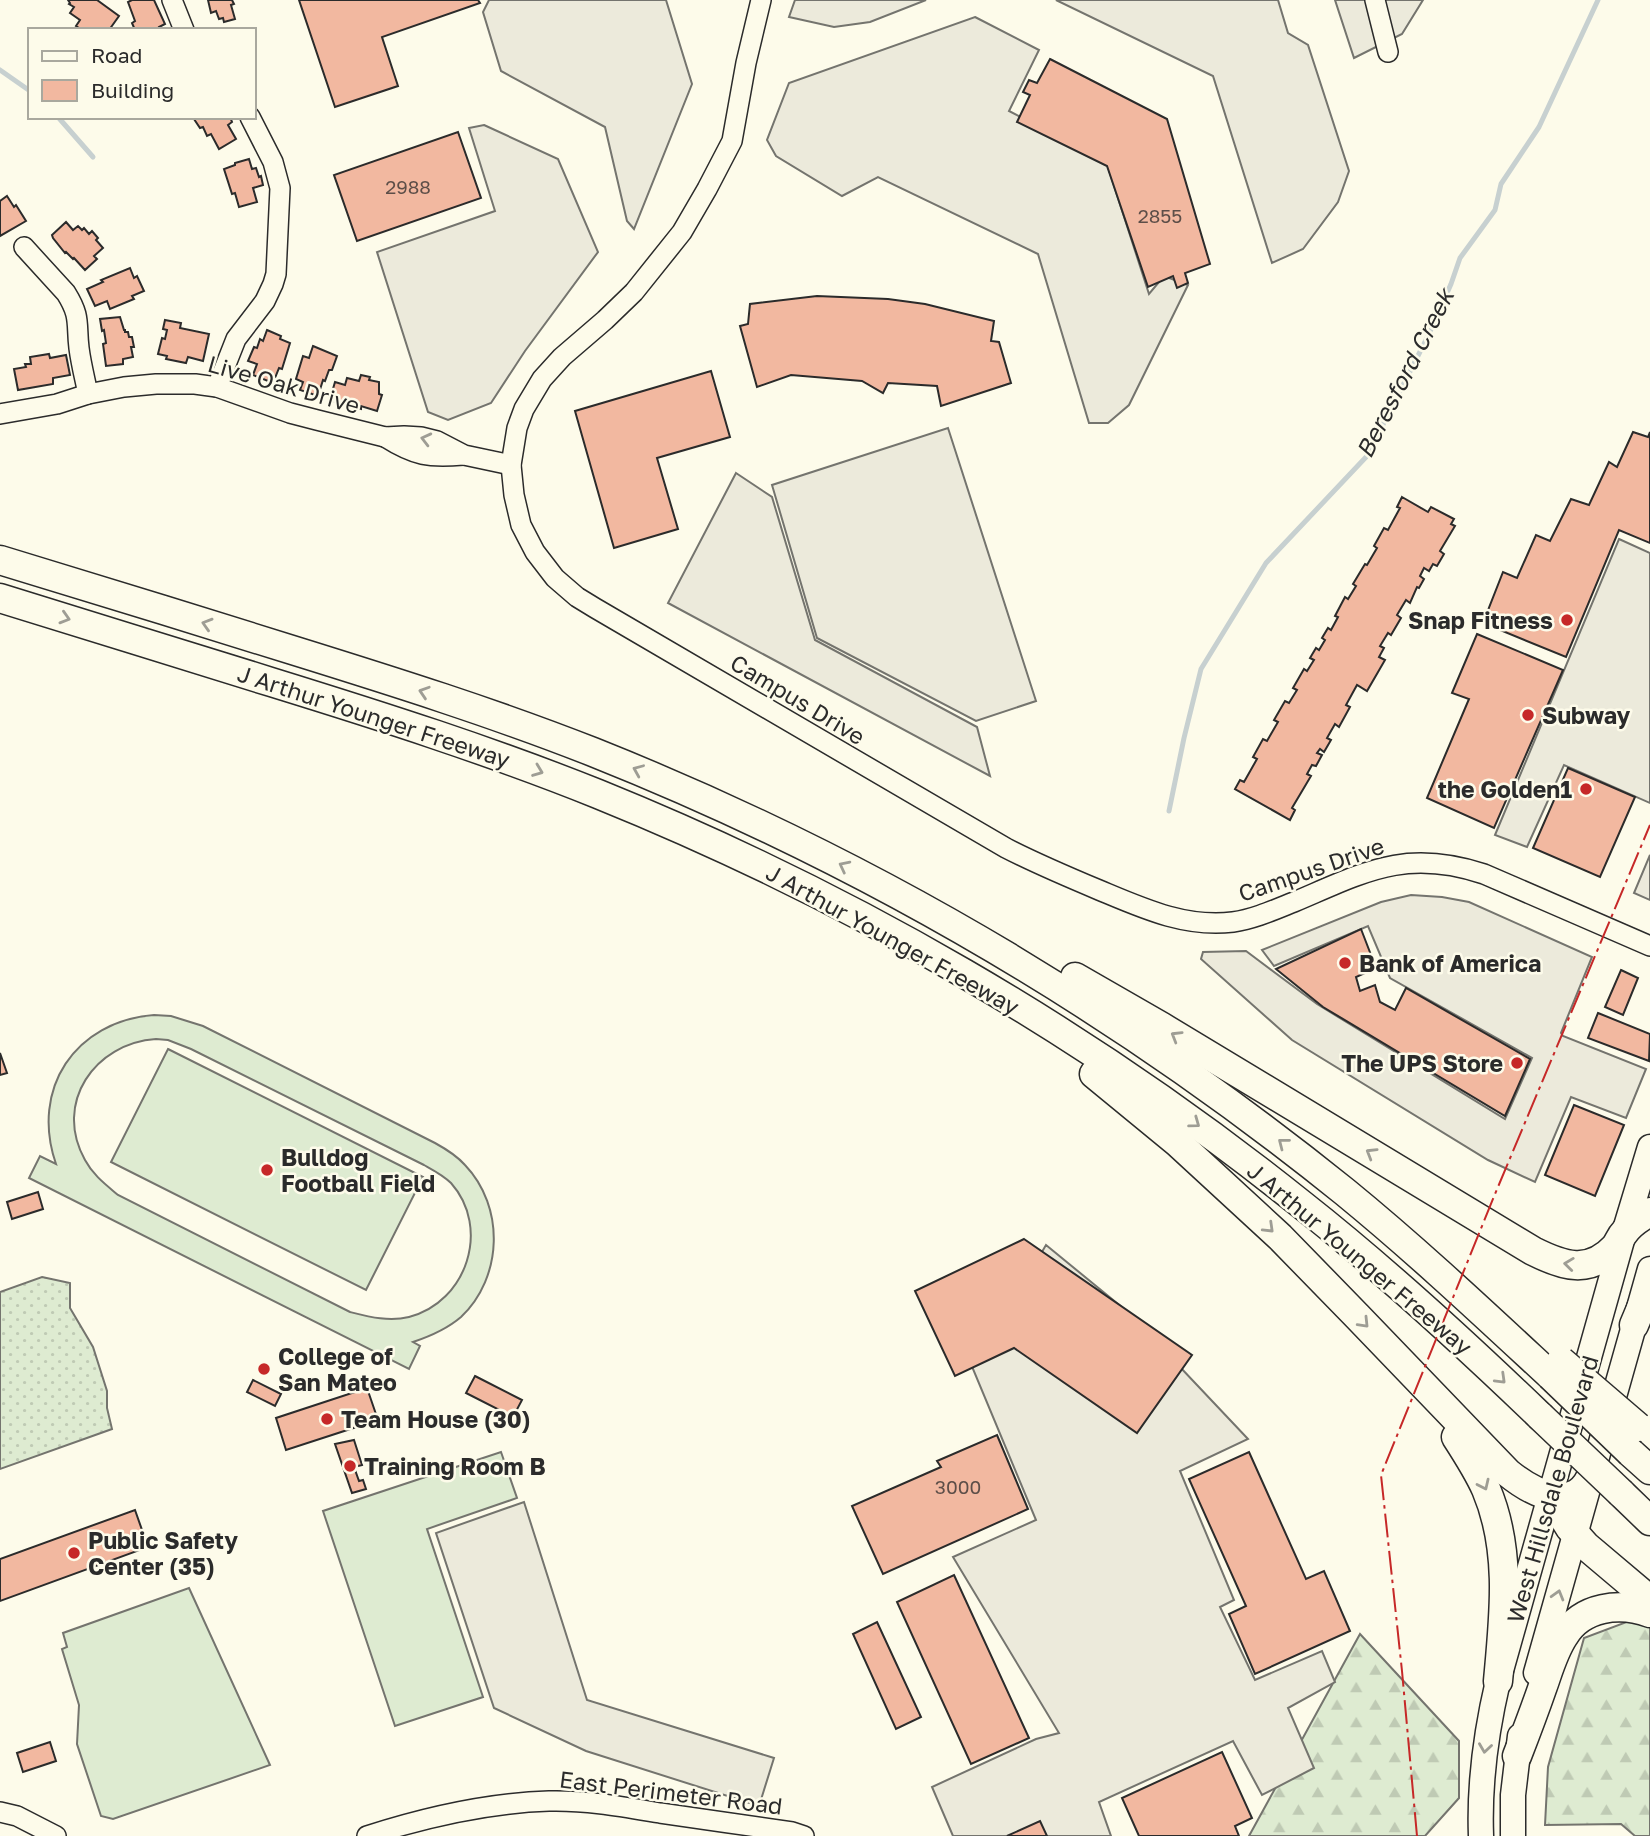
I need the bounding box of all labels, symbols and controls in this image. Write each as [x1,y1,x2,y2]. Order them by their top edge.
legend [28,28,256,119]
text: Road [91,42,142,68]
text: Building [91,77,174,103]
house number: 2988 [385,175,431,198]
house number: 2855 [1138,204,1182,227]
water label: Beresford Creek [1349,282,1460,462]
street label: Live Oak Drive [205,349,363,419]
one-way arrow [420,433,432,447]
place label: Snap Fitness [1408,606,1553,634]
one-way arrow [59,610,71,625]
marker: Snap Fitness [1559,612,1575,628]
one-way arrow [201,617,213,632]
street label: Campus Drive [726,648,870,750]
street label: J Arthur Younger Freeway [234,659,514,773]
one-way arrow [419,686,431,700]
place label: Subway [1542,701,1631,729]
marker: Subway [1520,707,1536,723]
one-way arrow [532,762,544,776]
one-way arrow [632,765,644,779]
place label: the Golden1 [1438,775,1572,803]
marker: the Golden1 [1578,781,1594,797]
street label: Campus Drive [1235,831,1387,907]
street label: J Arthur Younger Freeway [762,858,1024,1020]
one-way arrow [839,861,851,874]
place label: Bank of America [1359,949,1541,977]
marker: Bank of America [1337,955,1353,971]
one-way arrow [1171,1031,1184,1044]
place label: The UPS Store [1341,1049,1503,1077]
marker: The UPS Store [1509,1055,1525,1071]
one-way arrow [1187,1115,1200,1128]
one-way arrow [1278,1139,1290,1152]
place label: Bulldog Football Field [281,1143,435,1197]
one-way arrow [1366,1148,1379,1161]
street label: J Arthur Younger Freeway [1242,1156,1478,1360]
marker: Bulldog Football Field [259,1162,275,1178]
one-way arrow [1261,1219,1274,1232]
one-way arrow [1563,1256,1575,1271]
one-way arrow [1355,1314,1368,1327]
place label: College of San Mateo [278,1342,397,1396]
street label: West Hillsdale Boulevard [1500,1352,1604,1626]
marker: College of San Mateo [256,1361,272,1377]
one-way arrow [1493,1370,1506,1383]
place label: Team House (30) [341,1405,531,1433]
marker: Team House (30) [319,1411,335,1427]
place label: Training Room B [364,1452,546,1480]
marker: Training Room B [342,1458,358,1474]
house number: 3000 [935,1475,981,1498]
one-way arrow [1475,1478,1489,1490]
place label: Public Safety Center (35) [88,1526,238,1580]
marker: Public Safety Center (35) [66,1545,82,1561]
one-way arrow [1550,1590,1564,1602]
one-way arrow [1478,1742,1493,1754]
street label: East Perimeter Road [558,1764,784,1820]

